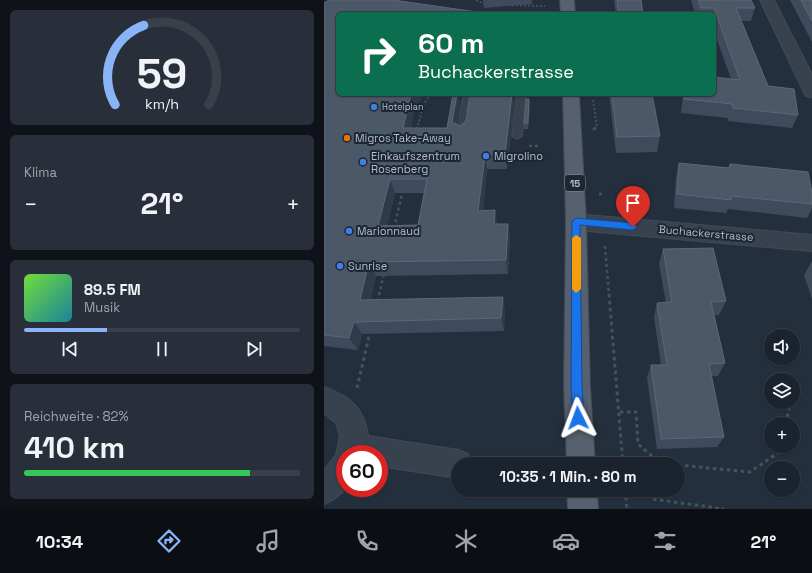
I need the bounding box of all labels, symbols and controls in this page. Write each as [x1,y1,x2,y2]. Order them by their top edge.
text: 60 m [418,25,484,61]
icon: right [352,28,404,80]
text: 59 [137,47,187,100]
text: Buchackerstrasse [418,60,574,83]
text: km/h [145,95,179,113]
place label: Hotelplan [382,101,424,113]
marker: Hotelplan [369,102,379,112]
place label: Migros Take-Away [355,131,451,145]
marker: Migros Take-Away [342,133,352,143]
place label: Einkaufszentrum Rosenberg [371,149,460,176]
place label: Migrolino [494,149,543,163]
marker: Migrolino [481,151,491,161]
marker: Einkaufszentrum Rosenberg [358,157,368,167]
text: Klima [24,164,57,181]
road number: 15 [565,175,585,191]
text: 21° [140,184,184,223]
pin [616,186,650,227]
text: − [24,190,38,218]
text: + [286,190,300,218]
icon: arrive [622,192,644,214]
street label: Buchackerstrasse [658,222,754,244]
place label: Marionnaud [357,224,420,238]
marker: Marionnaud [344,226,354,236]
place label: Sunrise [348,259,387,273]
marker: Sunrise [335,261,345,271]
text: 89.5 FM [84,280,141,299]
text: Musik [84,299,120,316]
map controls [764,329,800,497]
button: sound [764,329,800,365]
icon: previous [59,338,81,360]
icon: pause [151,338,173,360]
icon: next [243,338,265,360]
button: layers [764,373,800,409]
position arrow [557,397,599,439]
text: Reichweite · 82% [24,408,128,425]
button: + [764,417,800,453]
text: 410 km [24,428,125,467]
speed limit sign: 60 [336,445,388,497]
button: − [764,461,800,497]
text: 10:35 · 1 Min. · 80 m [499,467,637,486]
icon: directions [155,527,183,555]
icon: music [254,527,282,555]
icon: phone [353,527,381,555]
icon: climate [452,527,480,555]
icon: car [552,527,580,555]
icon: filters [651,527,679,555]
text: 10:34 [36,530,83,553]
text: 21° [750,530,776,553]

